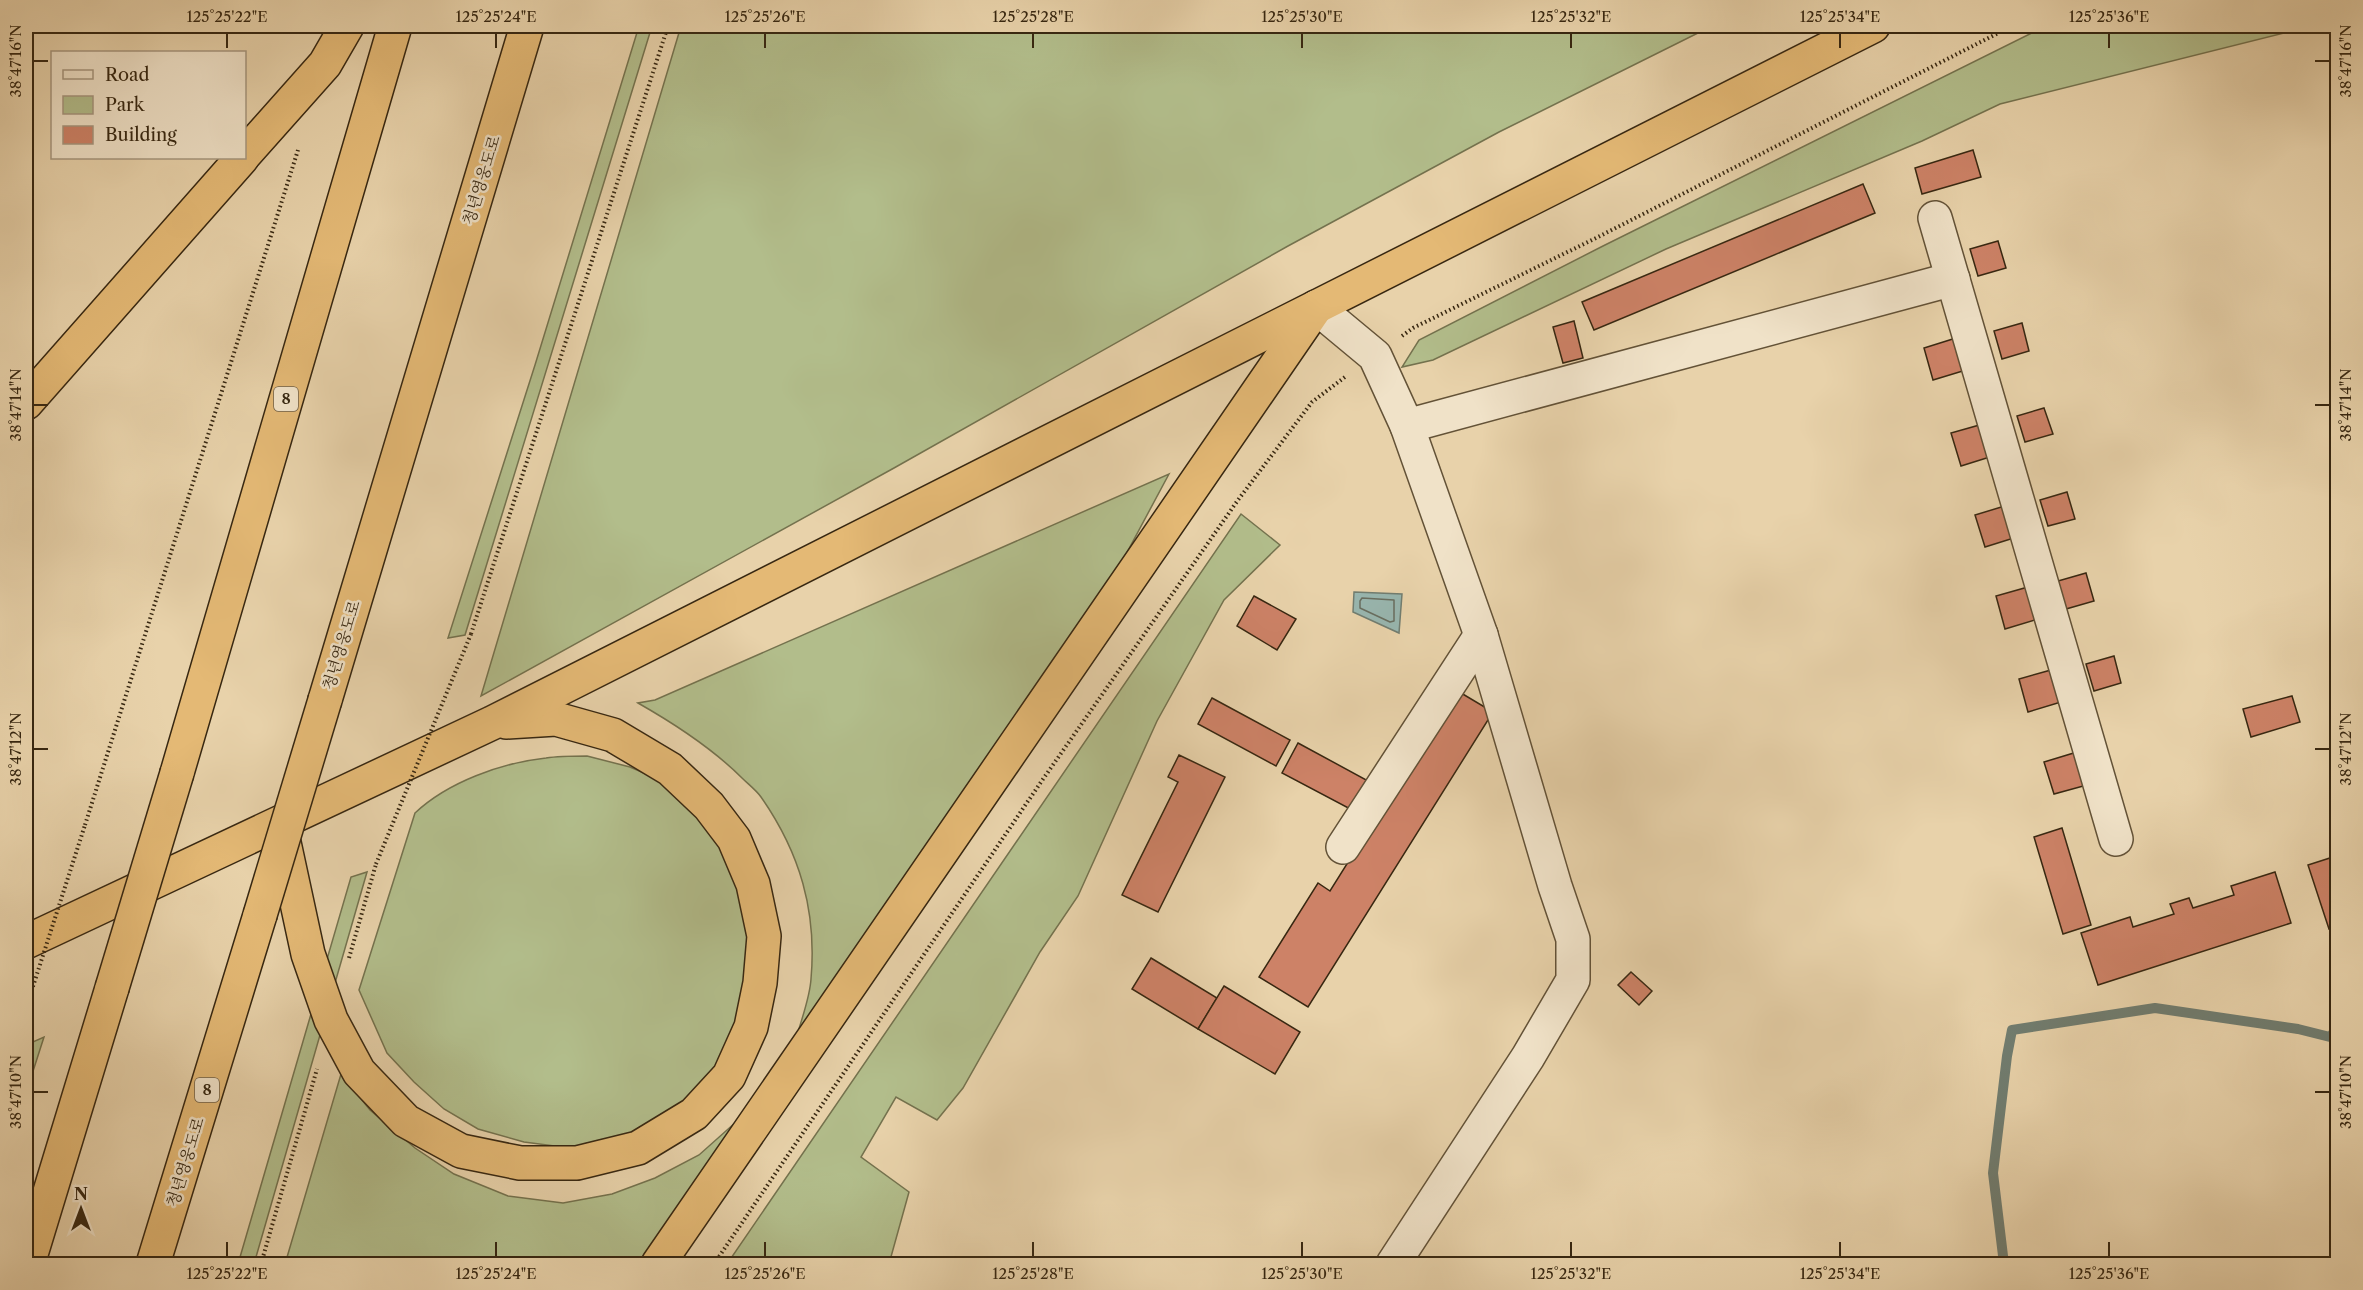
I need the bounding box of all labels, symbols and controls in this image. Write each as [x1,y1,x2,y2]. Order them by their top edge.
text: 125°25'22"E [186,7,268,26]
text: 125°25'24"E [455,7,537,26]
text: 125°25'26"E [724,7,806,26]
text: 125°25'28"E [992,7,1074,26]
text: 125°25'30"E [1261,7,1343,26]
text: 125°25'32"E [1531,7,1611,26]
text: 125°25'34"E [1800,7,1880,26]
text: 125°25'36"E [2069,7,2149,26]
text: 38°47'16"N [6,24,25,98]
text: 38°47'16"N [2336,24,2355,98]
legend [51,51,246,159]
text: Road [105,64,150,86]
text: Park [105,94,146,116]
text: Building [105,124,177,146]
street label: 청년영웅도로 [458,132,504,227]
text: 38°47'14"N [6,368,25,442]
text: 38°47'14"N [2336,368,2355,442]
road number: 8 [274,387,298,411]
street label: 청년영웅도로 [318,597,364,692]
text: 38°47'12"N [6,712,25,786]
text: 38°47'12"N [2336,712,2355,786]
text: 38°47'10"N [6,1055,25,1129]
text: 38°47'10"N [2336,1055,2355,1129]
road number: 8 [195,1078,219,1102]
street label: 청년영웅도로 [162,1114,208,1209]
north arrow [51,1179,111,1239]
text: N [74,1184,88,1204]
text: 125°25'22"E [186,1264,268,1283]
text: 125°25'24"E [455,1264,537,1283]
text: 125°25'26"E [724,1264,806,1283]
text: 125°25'28"E [992,1264,1074,1283]
text: 125°25'30"E [1261,1264,1343,1283]
text: 125°25'32"E [1531,1264,1611,1283]
text: 125°25'34"E [1800,1264,1880,1283]
text: 125°25'36"E [2069,1264,2149,1283]

